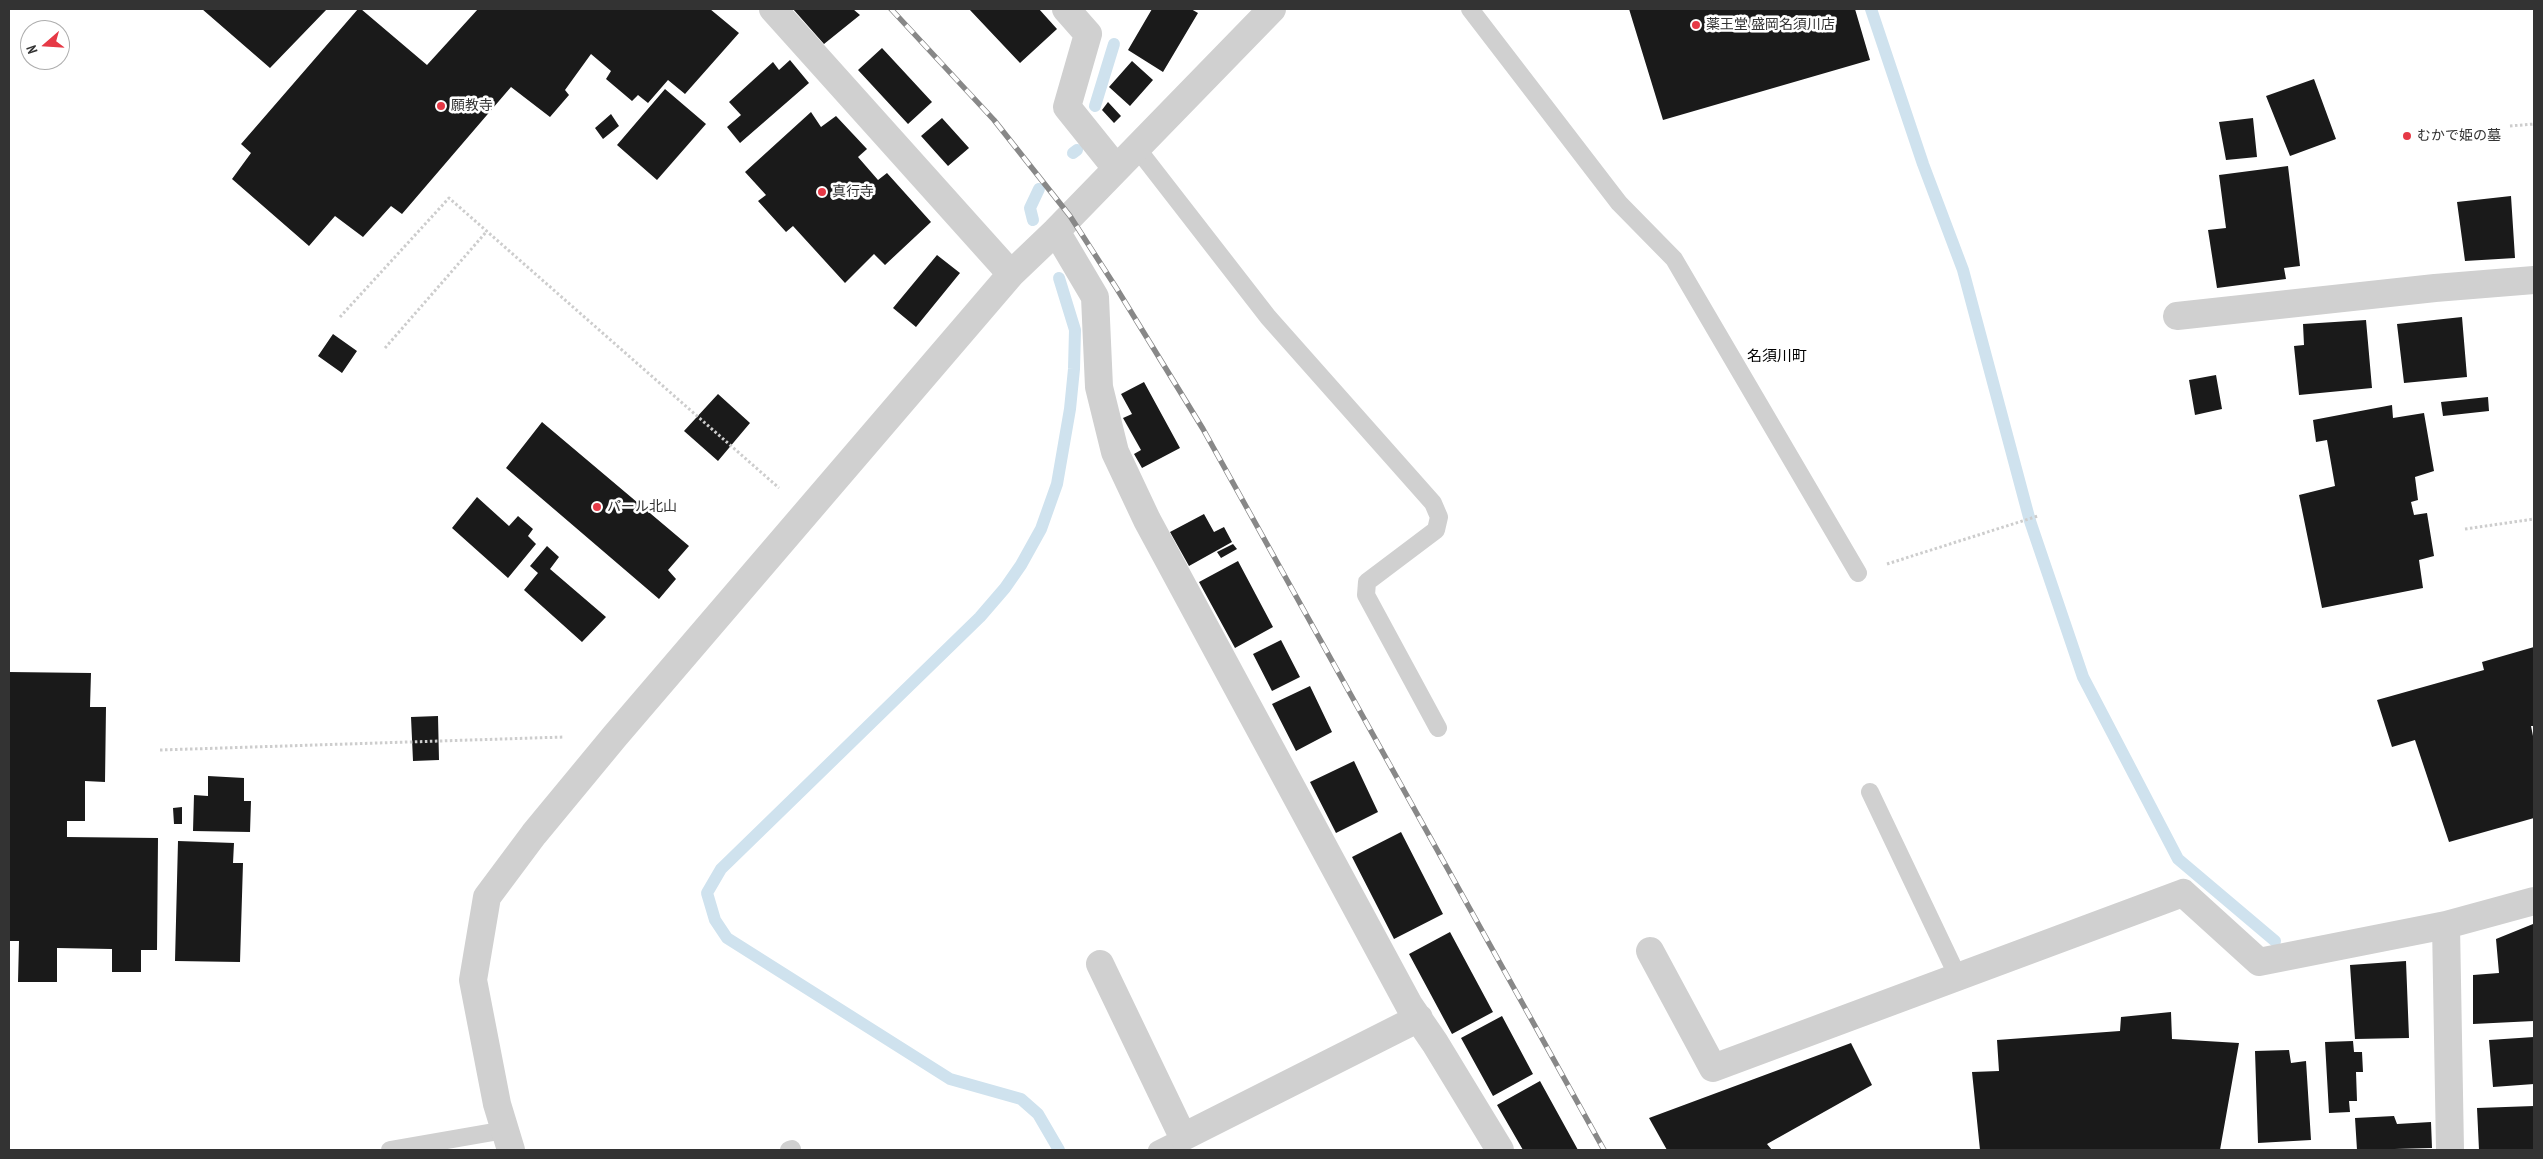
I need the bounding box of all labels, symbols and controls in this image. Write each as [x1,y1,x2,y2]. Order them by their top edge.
place label: 薬王堂 盛岡名須川店 [1706,17,1835,33]
marker: 薬王堂 盛岡名須川店 [1690,19,1702,31]
north arrow [20,20,70,70]
text: N [22,43,42,56]
place label: 願教寺 [451,98,493,114]
marker: 願教寺 [435,100,447,112]
place label: むかで姫の墓 [2417,128,2501,144]
marker: むかで姫の墓 [2401,130,2413,142]
place label: 真行寺 [832,184,874,200]
marker: 真行寺 [816,186,828,198]
district label: 名須川町 [1747,348,1807,366]
place label: パール北山 [607,499,677,515]
marker: パール北山 [591,501,603,513]

